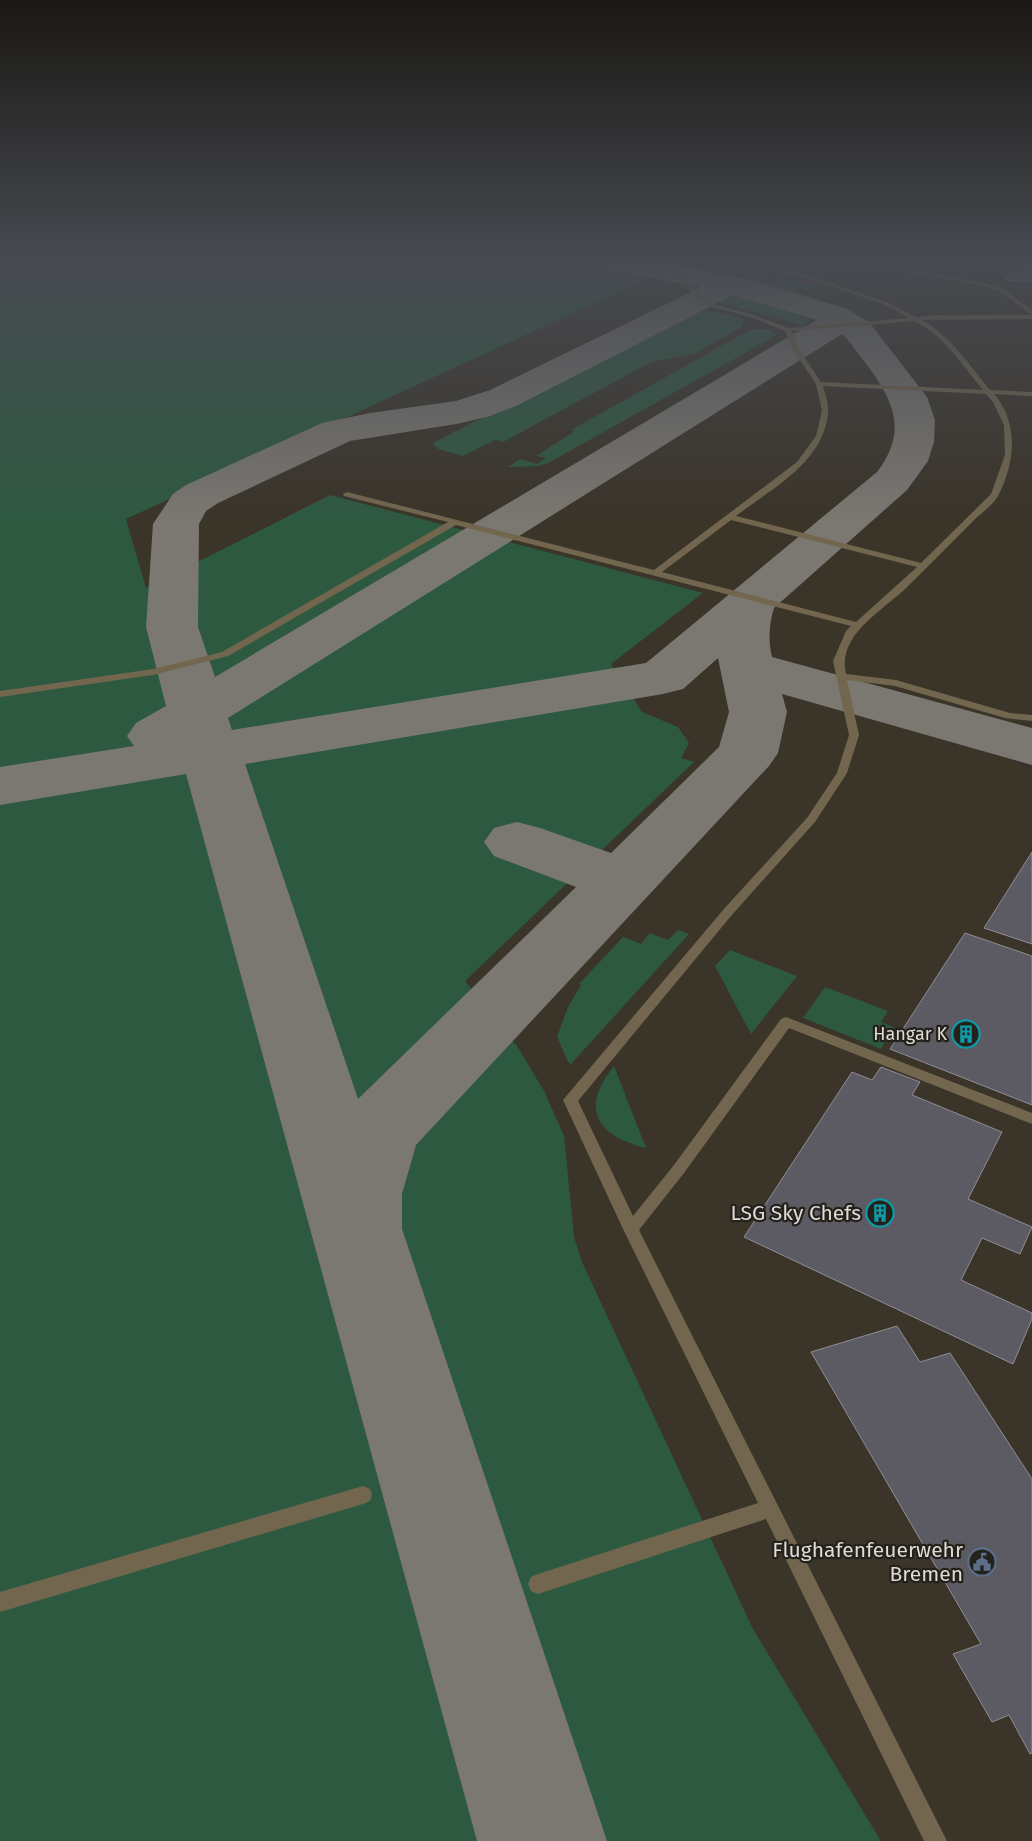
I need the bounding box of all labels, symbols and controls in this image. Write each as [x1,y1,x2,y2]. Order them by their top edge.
building icon: Hangar K [951,1019,981,1049]
place label: Hangar K [873,1023,947,1045]
building icon: LSG Sky Chefs [865,1198,895,1228]
place label: LSG Sky Chefs [730,1200,861,1226]
place label: Flughafenfeuerwehr Bremen [772,1537,963,1587]
public building icon: Flughafenfeuerwehr Bremen [967,1547,997,1577]

